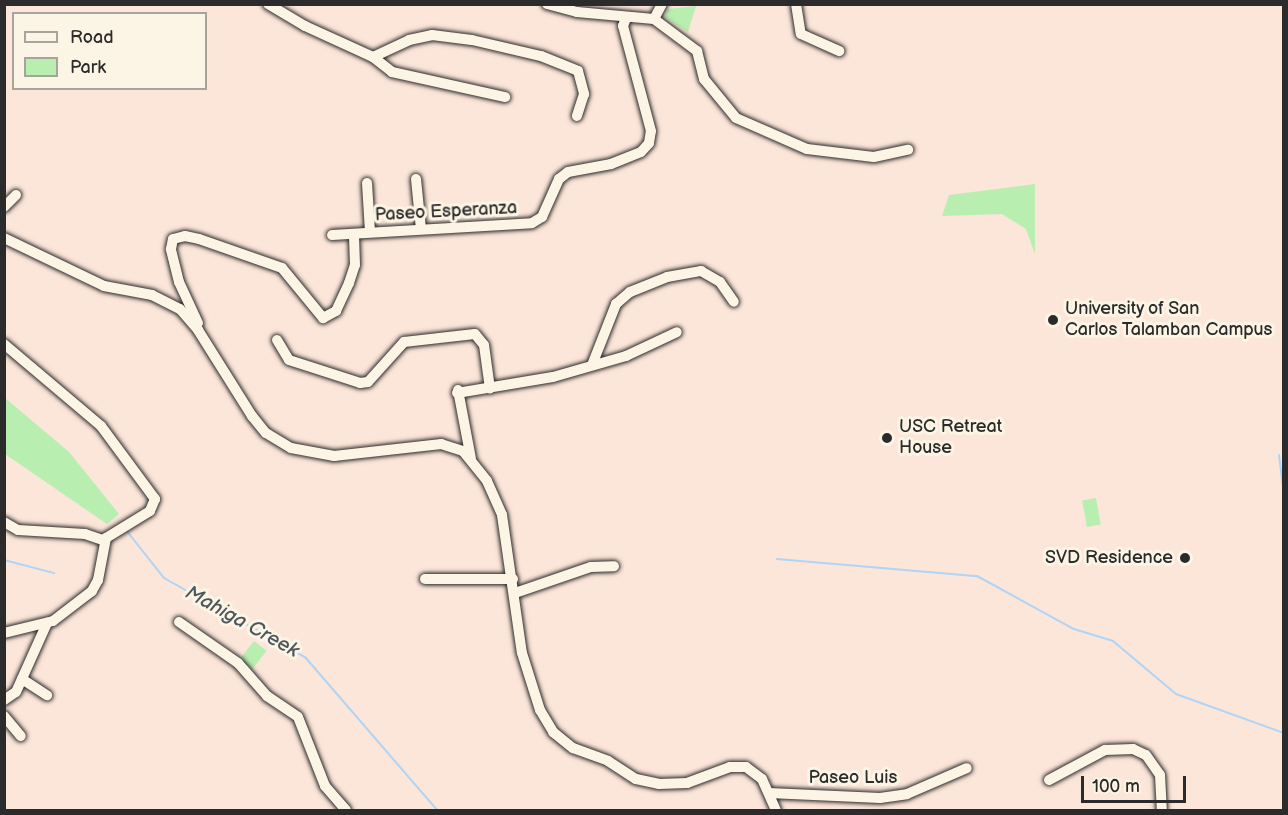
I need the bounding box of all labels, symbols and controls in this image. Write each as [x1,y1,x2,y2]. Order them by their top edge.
legend [12,12,207,90]
text: Road [70,27,114,48]
text: Park [70,57,106,78]
street label: Paseo Esperanza [374,197,518,227]
place label: University of San Carlos Talamban Campus [1065,299,1273,342]
marker: University of San Carlos Talamban Campus [1046,313,1060,327]
place label: USC Retreat House [899,417,1002,460]
marker: USC Retreat House [880,431,894,445]
place label: SVD Residence [1045,547,1173,569]
marker: SVD Residence [1178,551,1192,565]
water label: Mahiga Creek [181,581,303,663]
scale bar [1084,764,1189,802]
street label: Paseo Luis [809,767,897,789]
text: 100 m [1092,776,1140,797]

